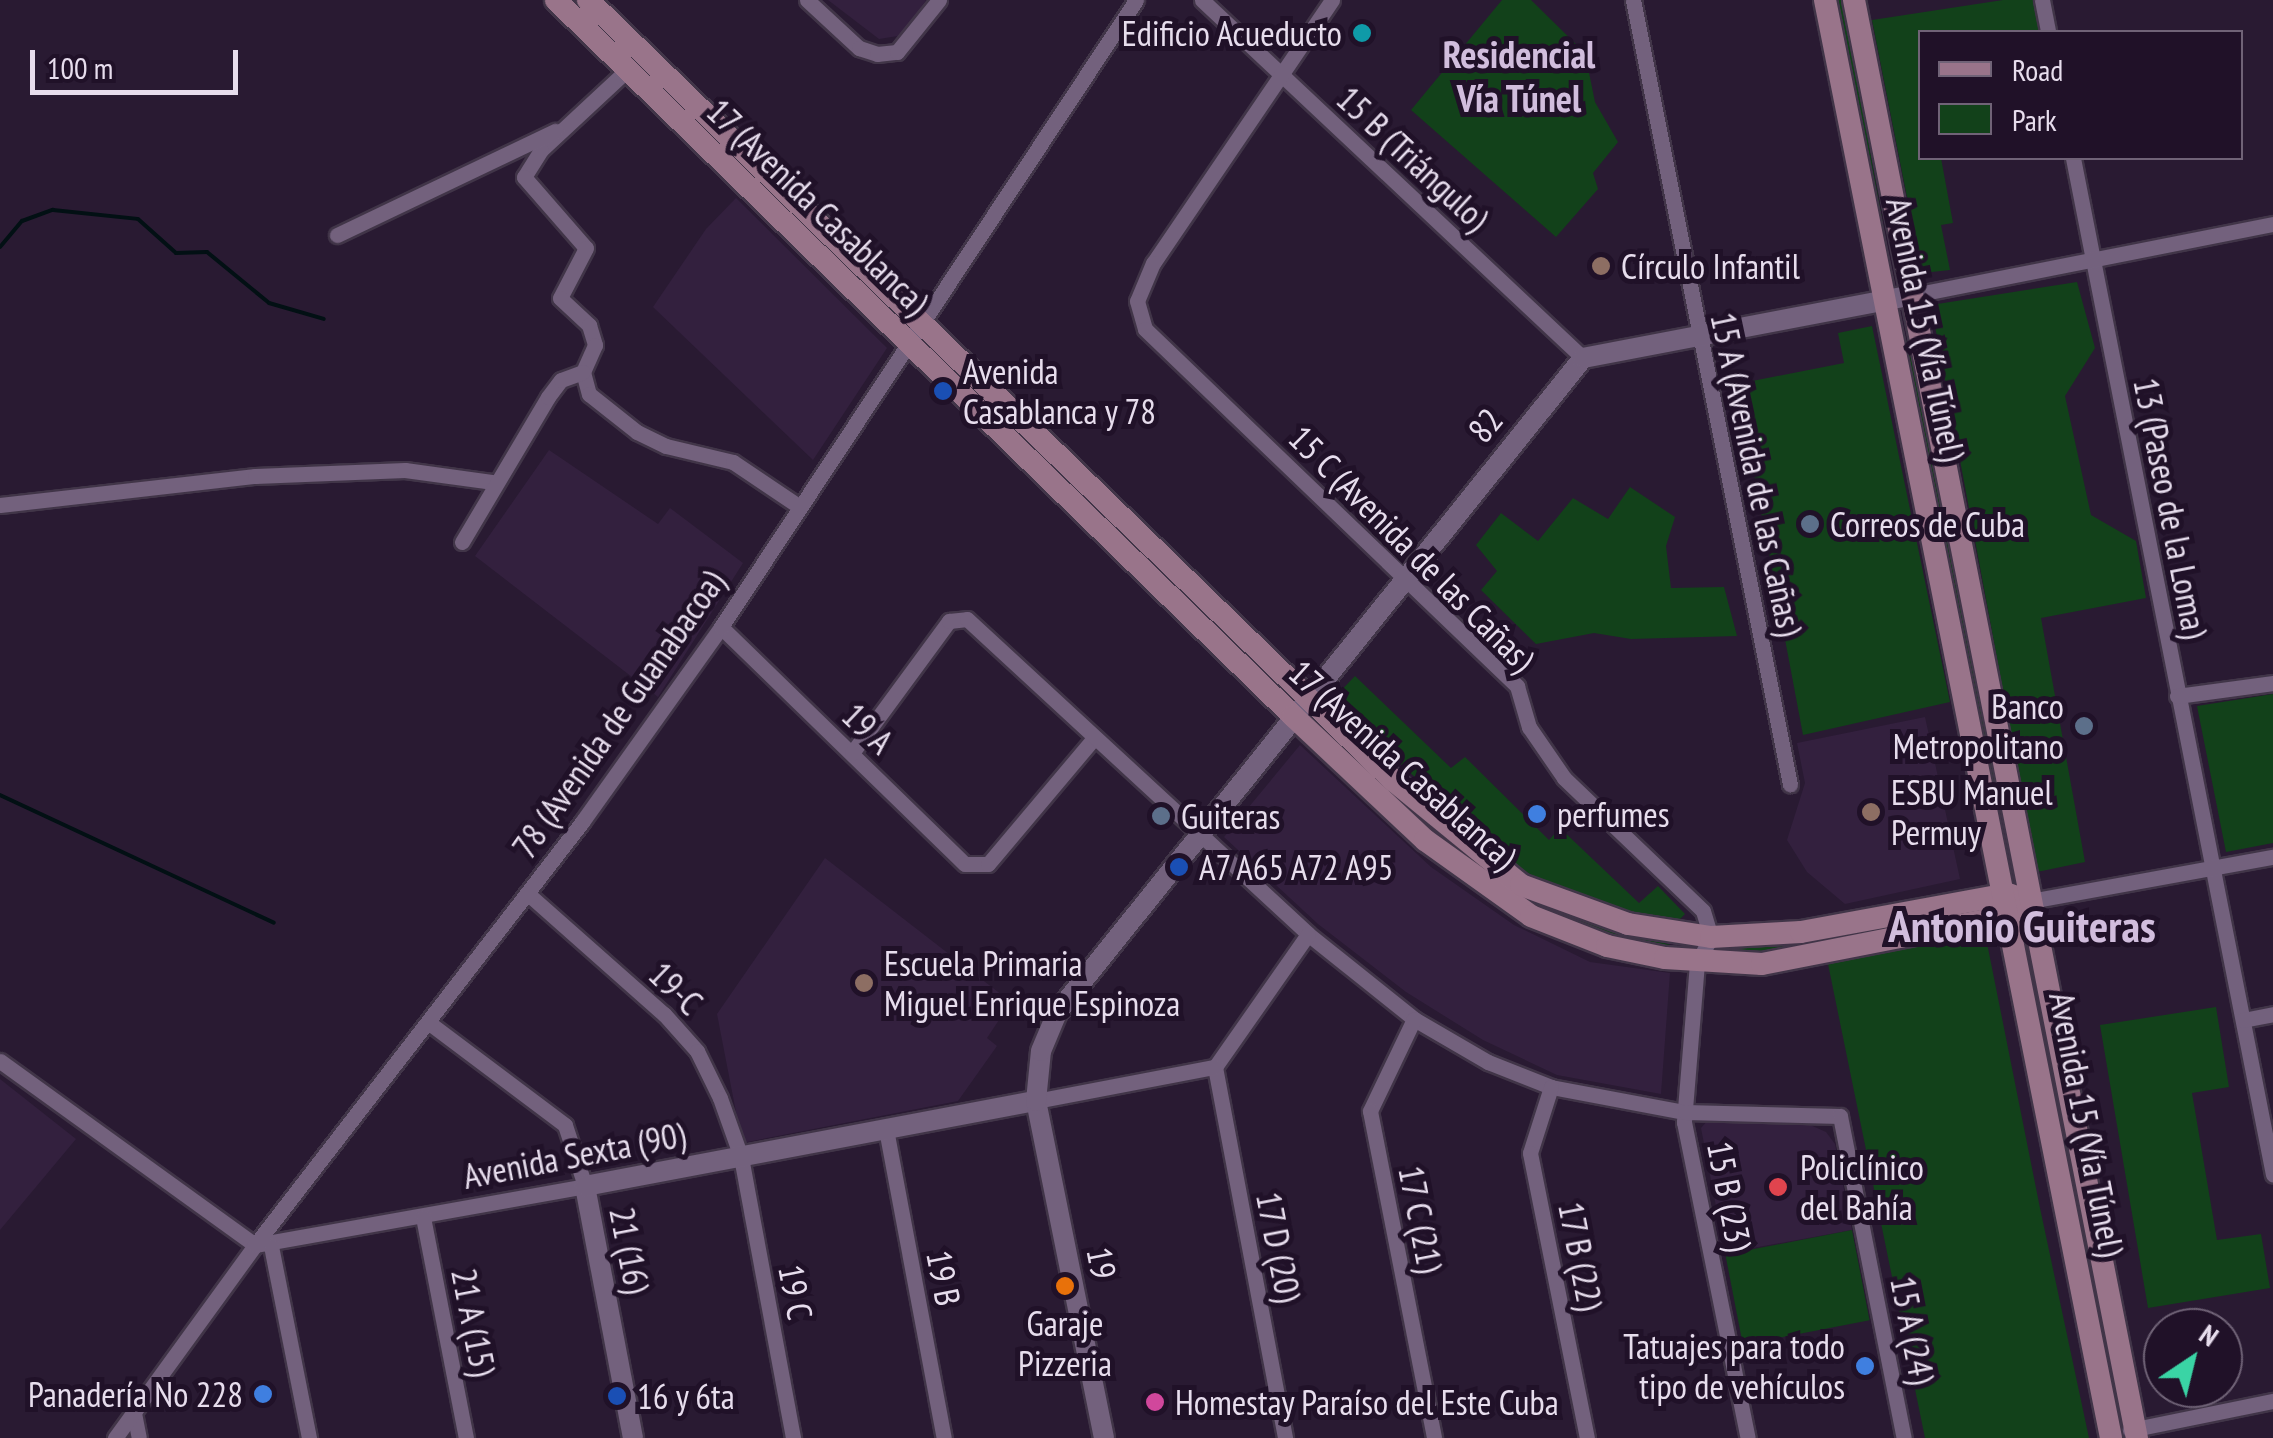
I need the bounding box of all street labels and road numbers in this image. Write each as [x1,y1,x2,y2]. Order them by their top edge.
street label: 15 B (Triángulo) [1328,77,1498,239]
street label: 17 (Avenida Casablanca) [698,89,938,323]
street label: Avenida 15 (Vía Túnel) [1878,193,1974,465]
street label: 15 A (Avenida de las Cañas) [1702,308,1812,640]
street label: 13 (Paseo de la Loma) [2125,374,2217,642]
street label: 82 [1459,399,1511,451]
street label: 15 C (Avenida de las Cañas) [1280,416,1544,680]
street label: 78 (Avenida de Guanabacoa) [503,562,733,866]
street label: 17 (Avenida Casablanca) [1280,650,1526,878]
street label: 19 A [833,694,903,762]
street label: 19-C [641,953,711,1023]
street label: Avenida 15 (Vía Túnel) [2041,988,2133,1260]
street label: Avenida Sexta (90) [460,1113,688,1197]
street label: 15 B (23) [1699,1138,1761,1254]
street label: 17 C (21) [1390,1161,1452,1277]
street label: 17 D (20) [1248,1188,1310,1306]
street label: 17 B (22) [1550,1198,1612,1314]
street label: 21 (16) [601,1203,659,1297]
street label: 19 [1078,1244,1126,1282]
street label: 19 B [918,1247,970,1309]
street label: 19 C [770,1261,822,1323]
street label: 21 A (15) [443,1264,505,1380]
street label: 15 A (24) [1882,1272,1944,1388]

